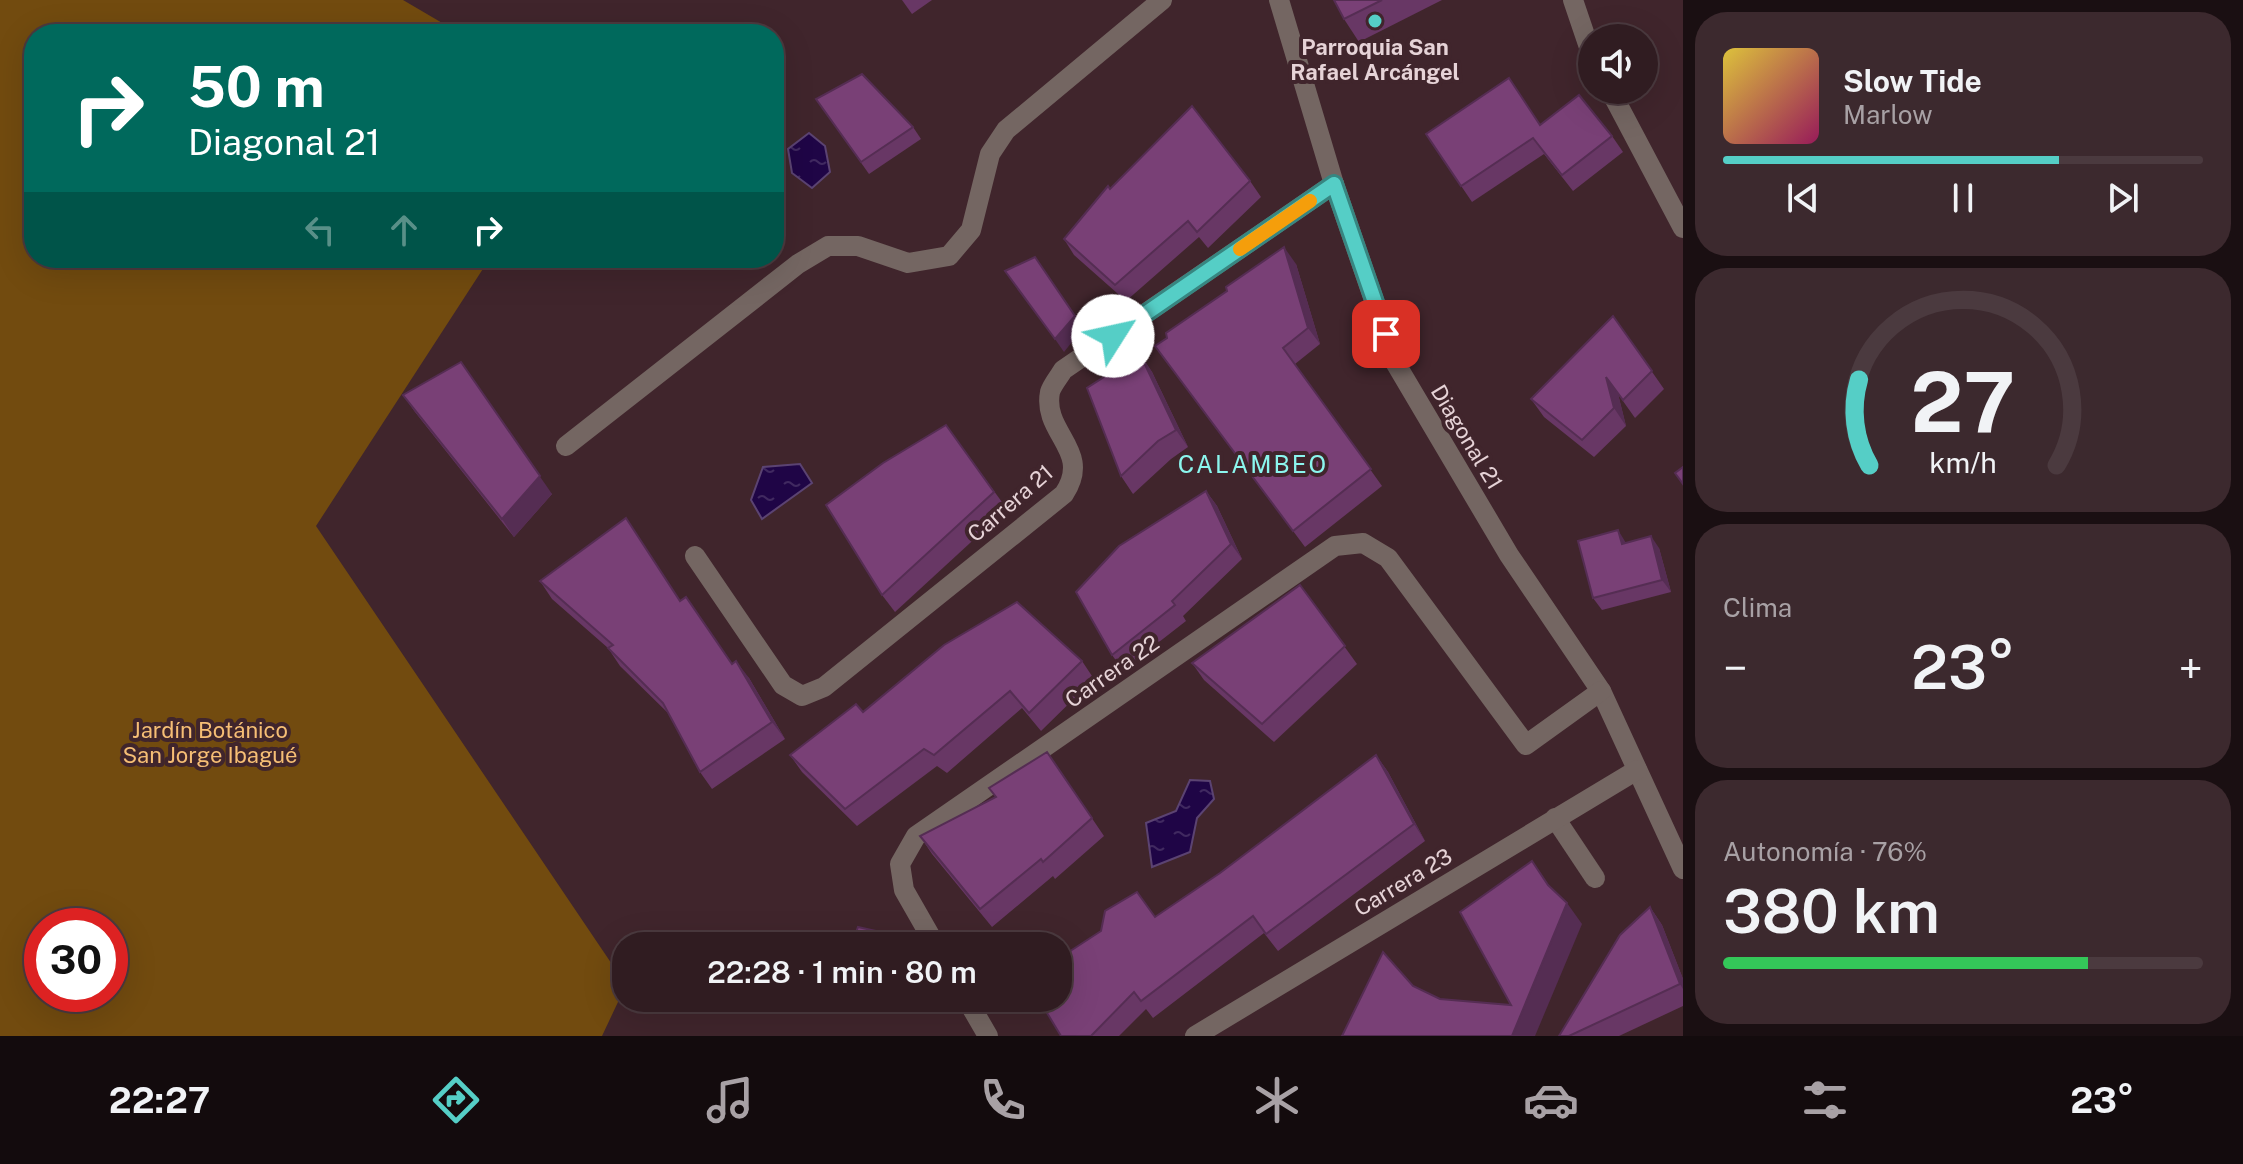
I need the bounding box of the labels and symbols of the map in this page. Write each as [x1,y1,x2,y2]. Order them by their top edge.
marker: Parroquia San Rafael Arcángel [1366,12,1384,30]
place label: Parroquia San Rafael Arcángel [1290,34,1460,85]
position arrow [1071,294,1155,378]
pin [1352,300,1420,368]
street label: Diagonal 21 [1426,380,1508,494]
district label: CALAMBEO [1178,450,1328,478]
street label: Carrera 21 [962,459,1058,547]
street label: Carrera 22 [1060,629,1164,713]
park label: Jardín Botánico San Jorge Ibagué [122,717,298,768]
street label: Carrera 23 [1349,843,1457,921]
speed limit sign: 30 [24,908,128,1012]

